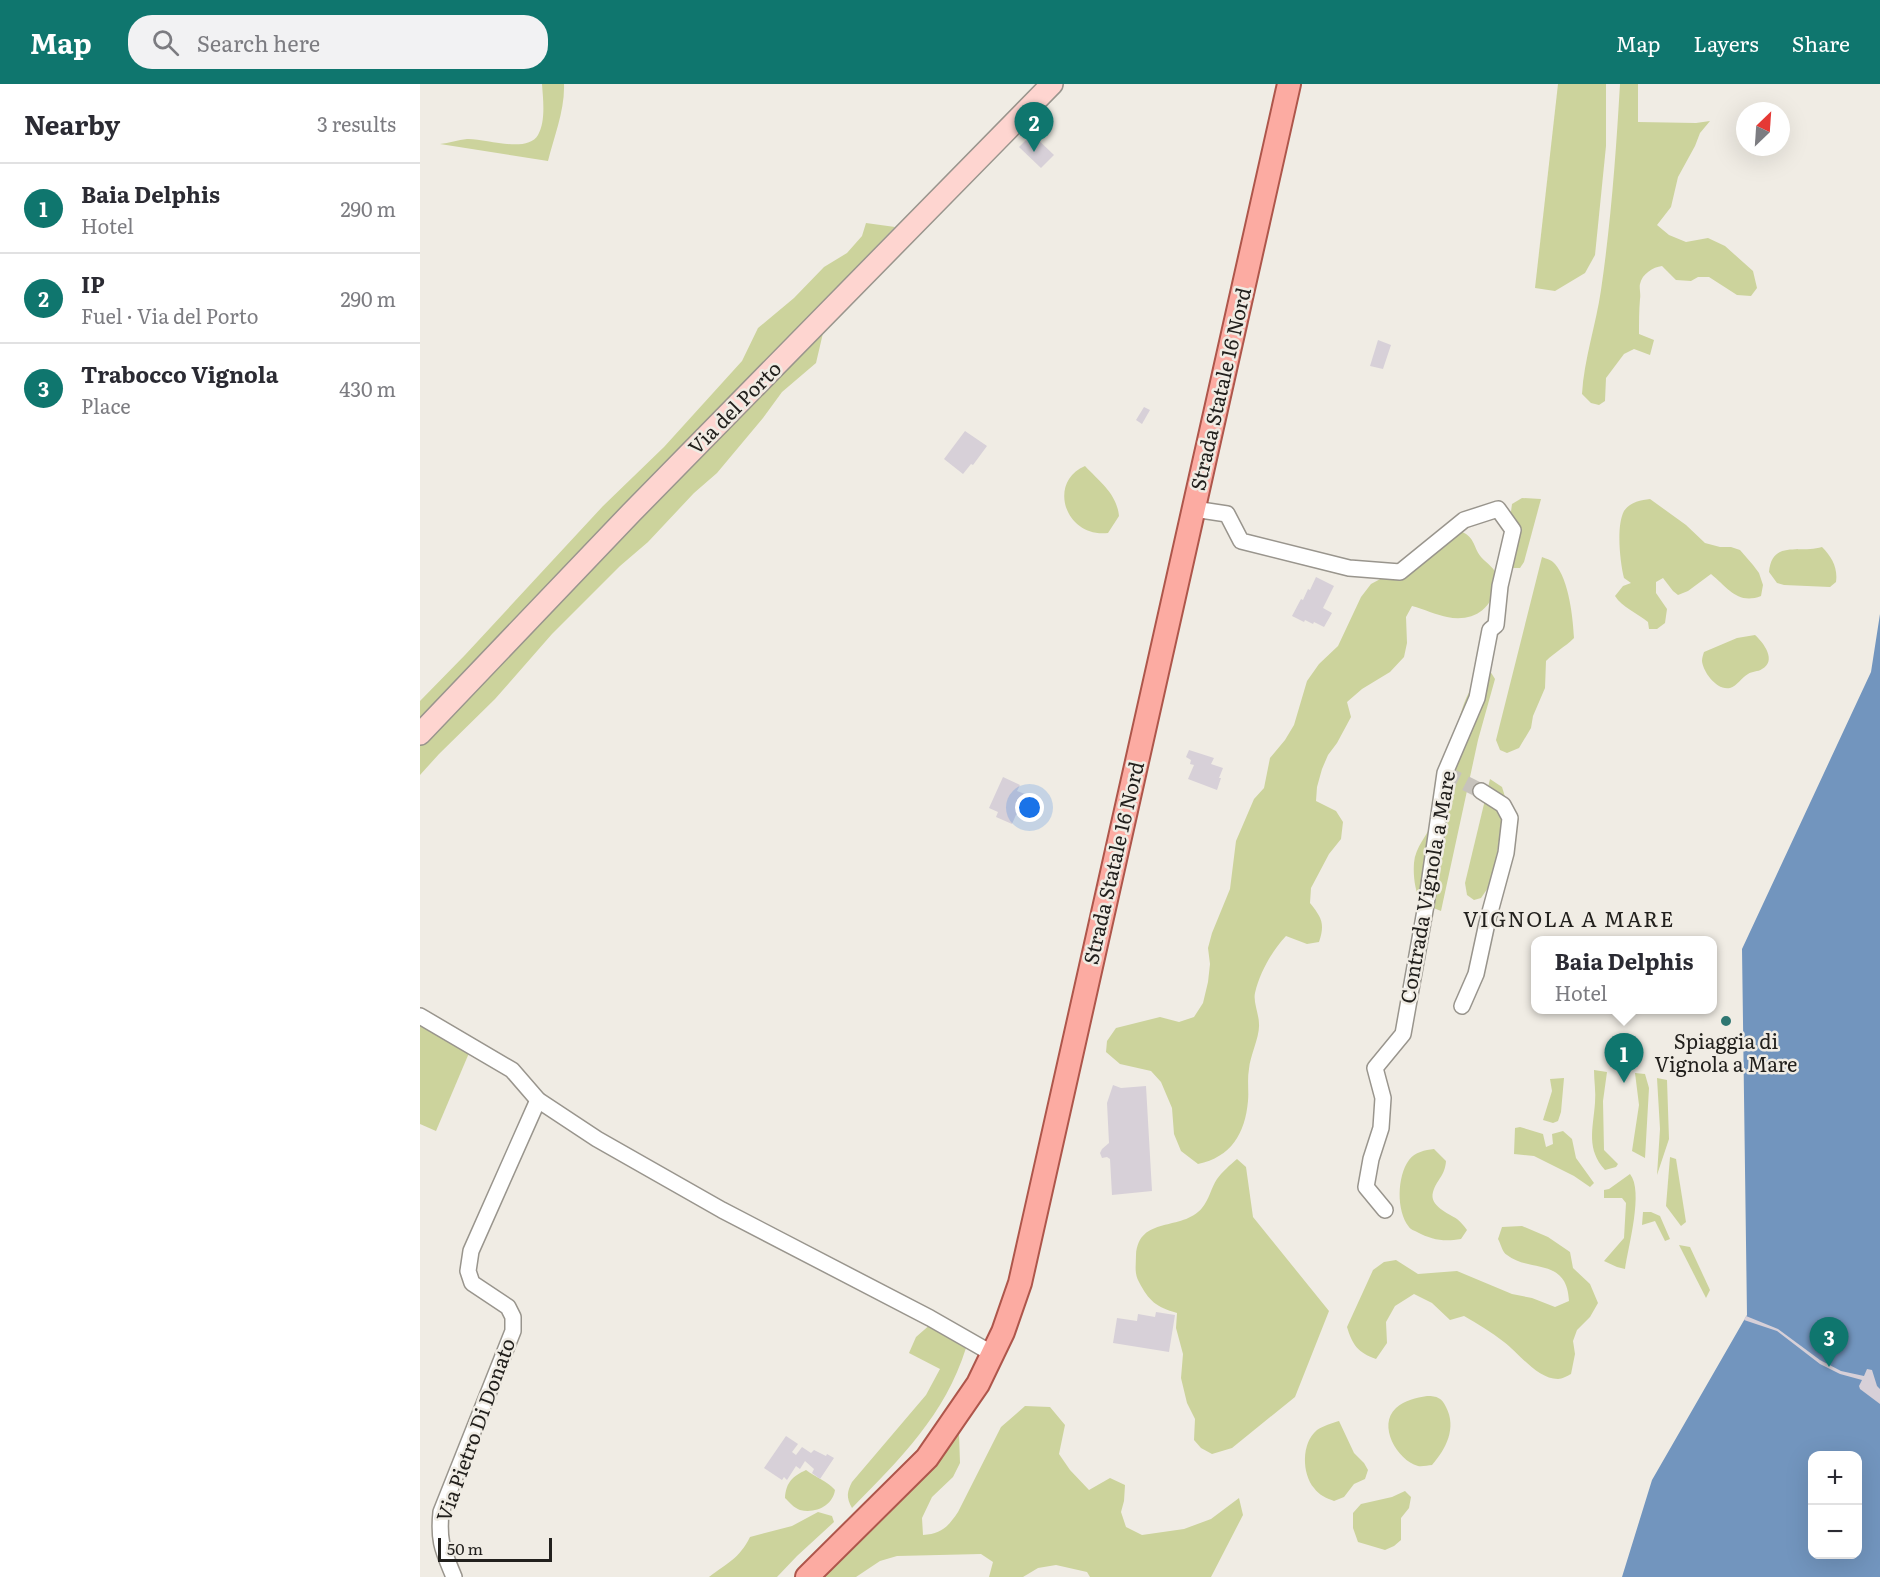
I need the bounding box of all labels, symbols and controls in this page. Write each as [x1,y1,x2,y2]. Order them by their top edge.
search box [128,15,548,69]
text: Map [30,21,92,63]
icon: search [149,26,182,59]
text: Search here [197,26,320,59]
text: Map [1616,27,1661,58]
text: Layers [1694,27,1759,58]
text: Share [1792,27,1850,58]
north arrow [1736,102,1790,156]
pin: 2 [1014,103,1054,152]
text: Nearby [24,104,120,143]
text: 3 results [317,108,396,138]
text: Baia Delphis [81,177,220,210]
text: 1 [39,193,48,223]
text: 290 m [340,193,396,223]
text: Hotel [81,210,134,240]
text: IP [81,267,105,300]
text: 2 [38,283,49,313]
text: 290 m [340,283,396,313]
street label: Strada Statale 16 Nord [1181,284,1257,493]
text: Fuel · Via del Porto [81,300,258,330]
street label: Via del Porto [680,353,787,460]
text: Trabocco Vignola [81,357,278,390]
text: 3 [38,373,49,403]
text: 430 m [339,373,396,403]
text: Place [81,390,131,420]
street label: Strada Statale 16 Nord [1074,758,1150,967]
street label: Contrada Vignola a Mare [1391,768,1461,1005]
your location [1015,793,1044,822]
district label: VIGNOLA A MARE [1463,902,1675,933]
popup [1531,936,1717,1014]
text: Baia Delphis [1555,944,1693,977]
text: Hotel [1555,977,1607,1007]
marker: Spiaggia di Vignola a Mare [1719,1014,1733,1028]
place label: Spiaggia di Vignola a Mare [1655,1025,1797,1078]
pin: 1 [1604,1034,1644,1083]
pin: 3 [1810,1318,1848,1367]
street label: Via Pietro Di Donato [427,1333,521,1525]
map controls [1808,1451,1862,1559]
button: + [1808,1451,1862,1505]
button: − [1808,1505,1862,1559]
scale bar [438,1535,552,1562]
text: 50 m [447,1536,483,1560]

